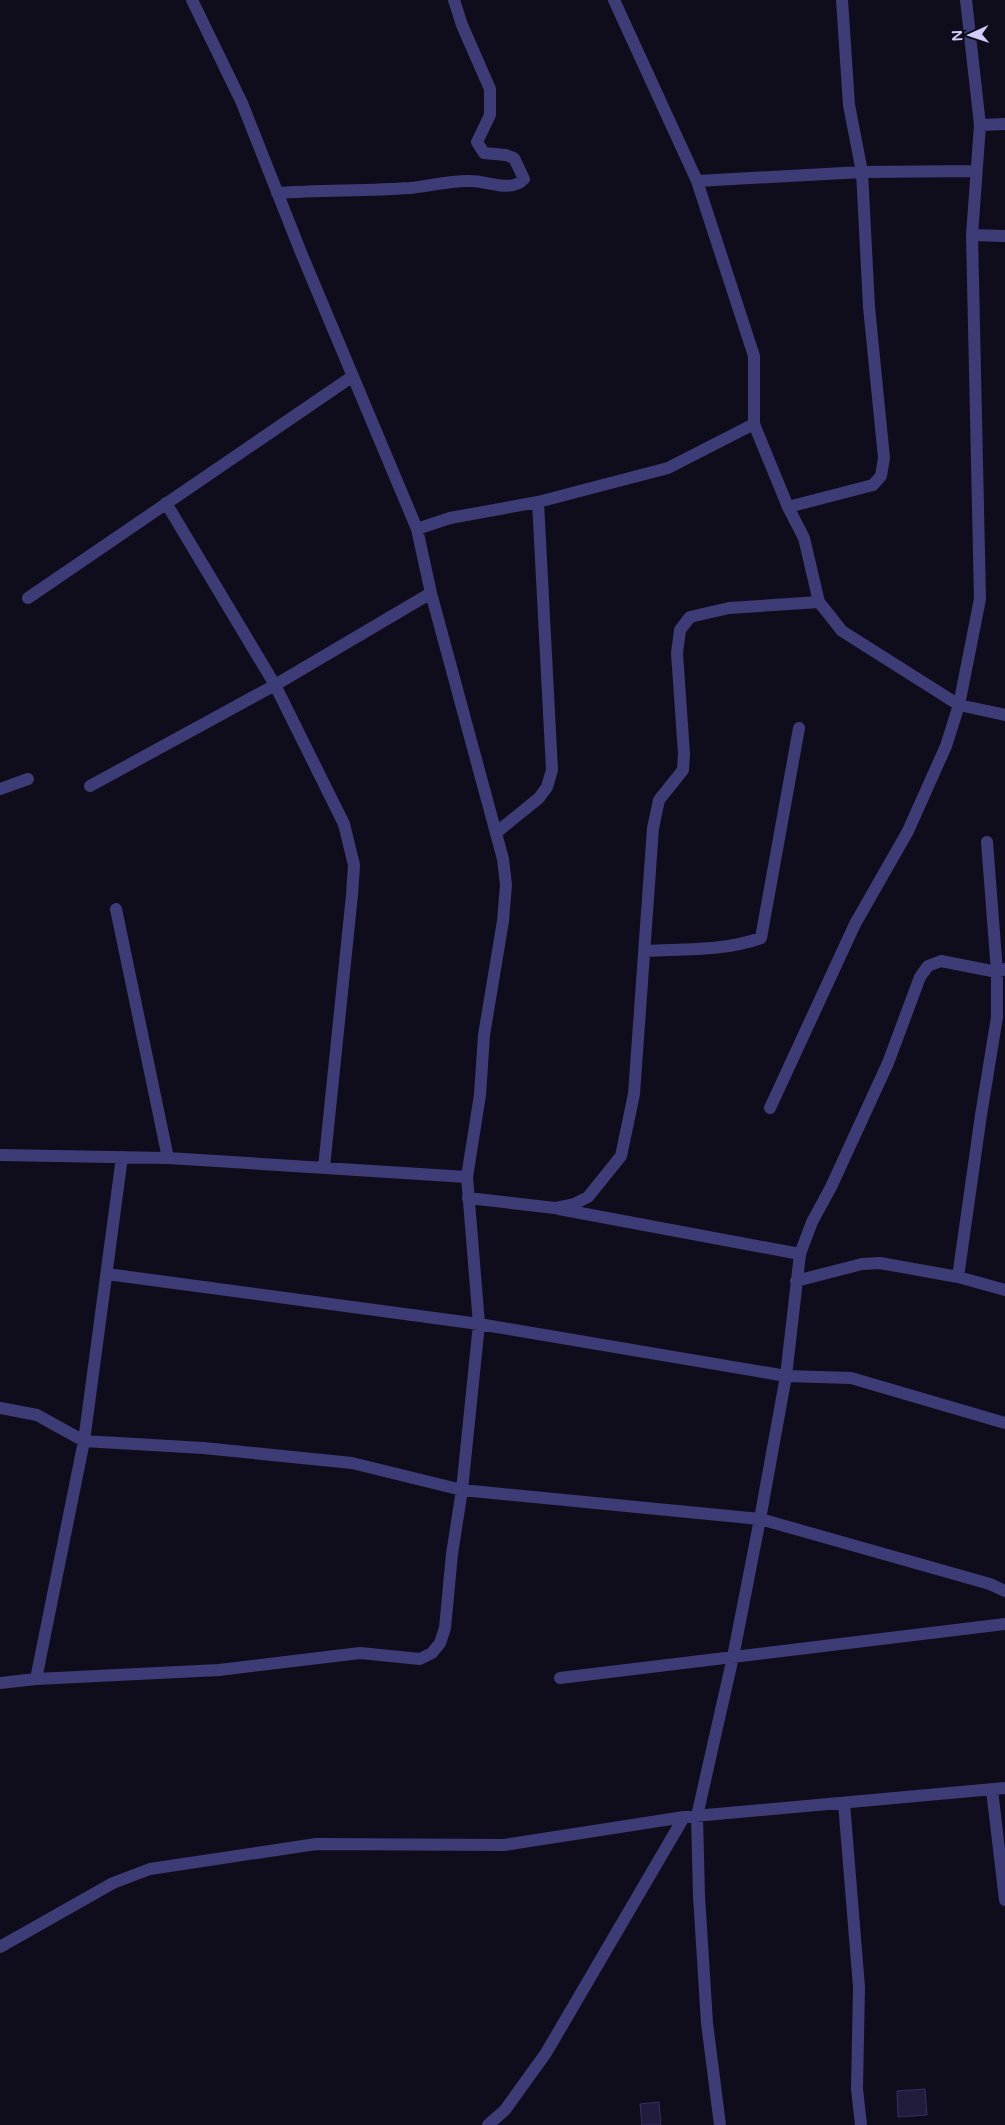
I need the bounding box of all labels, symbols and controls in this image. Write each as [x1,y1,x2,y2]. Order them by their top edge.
north arrow [945,10,995,60]
text: N [949,30,966,42]

